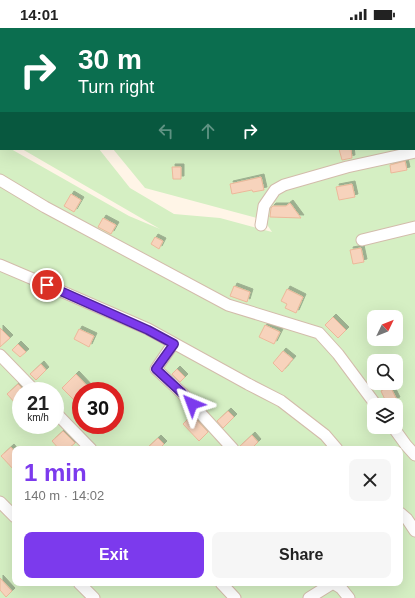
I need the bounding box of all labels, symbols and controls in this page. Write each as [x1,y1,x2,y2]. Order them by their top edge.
text: 14:01 [20,6,58,23]
icon: right [12,44,64,96]
text: 30 m [78,44,142,75]
text: Turn right [78,77,154,97]
icon: left [155,120,177,142]
icon: ahead [197,120,219,142]
icon: right [239,120,261,142]
pin [30,268,64,302]
icon: arrive [36,274,58,296]
north arrow [367,310,403,346]
map controls [367,310,403,434]
button: search [367,354,403,390]
speed limit sign: 30 [72,382,124,434]
position arrow [171,383,213,425]
text: 21 [27,392,49,414]
button: layers [367,398,403,434]
text: km/h [27,412,49,423]
text: 1 min [24,459,87,486]
button: close [349,459,391,501]
text: 140 m · 14:02 [24,488,104,503]
button: Exit [24,532,204,578]
button: Share [212,532,391,578]

